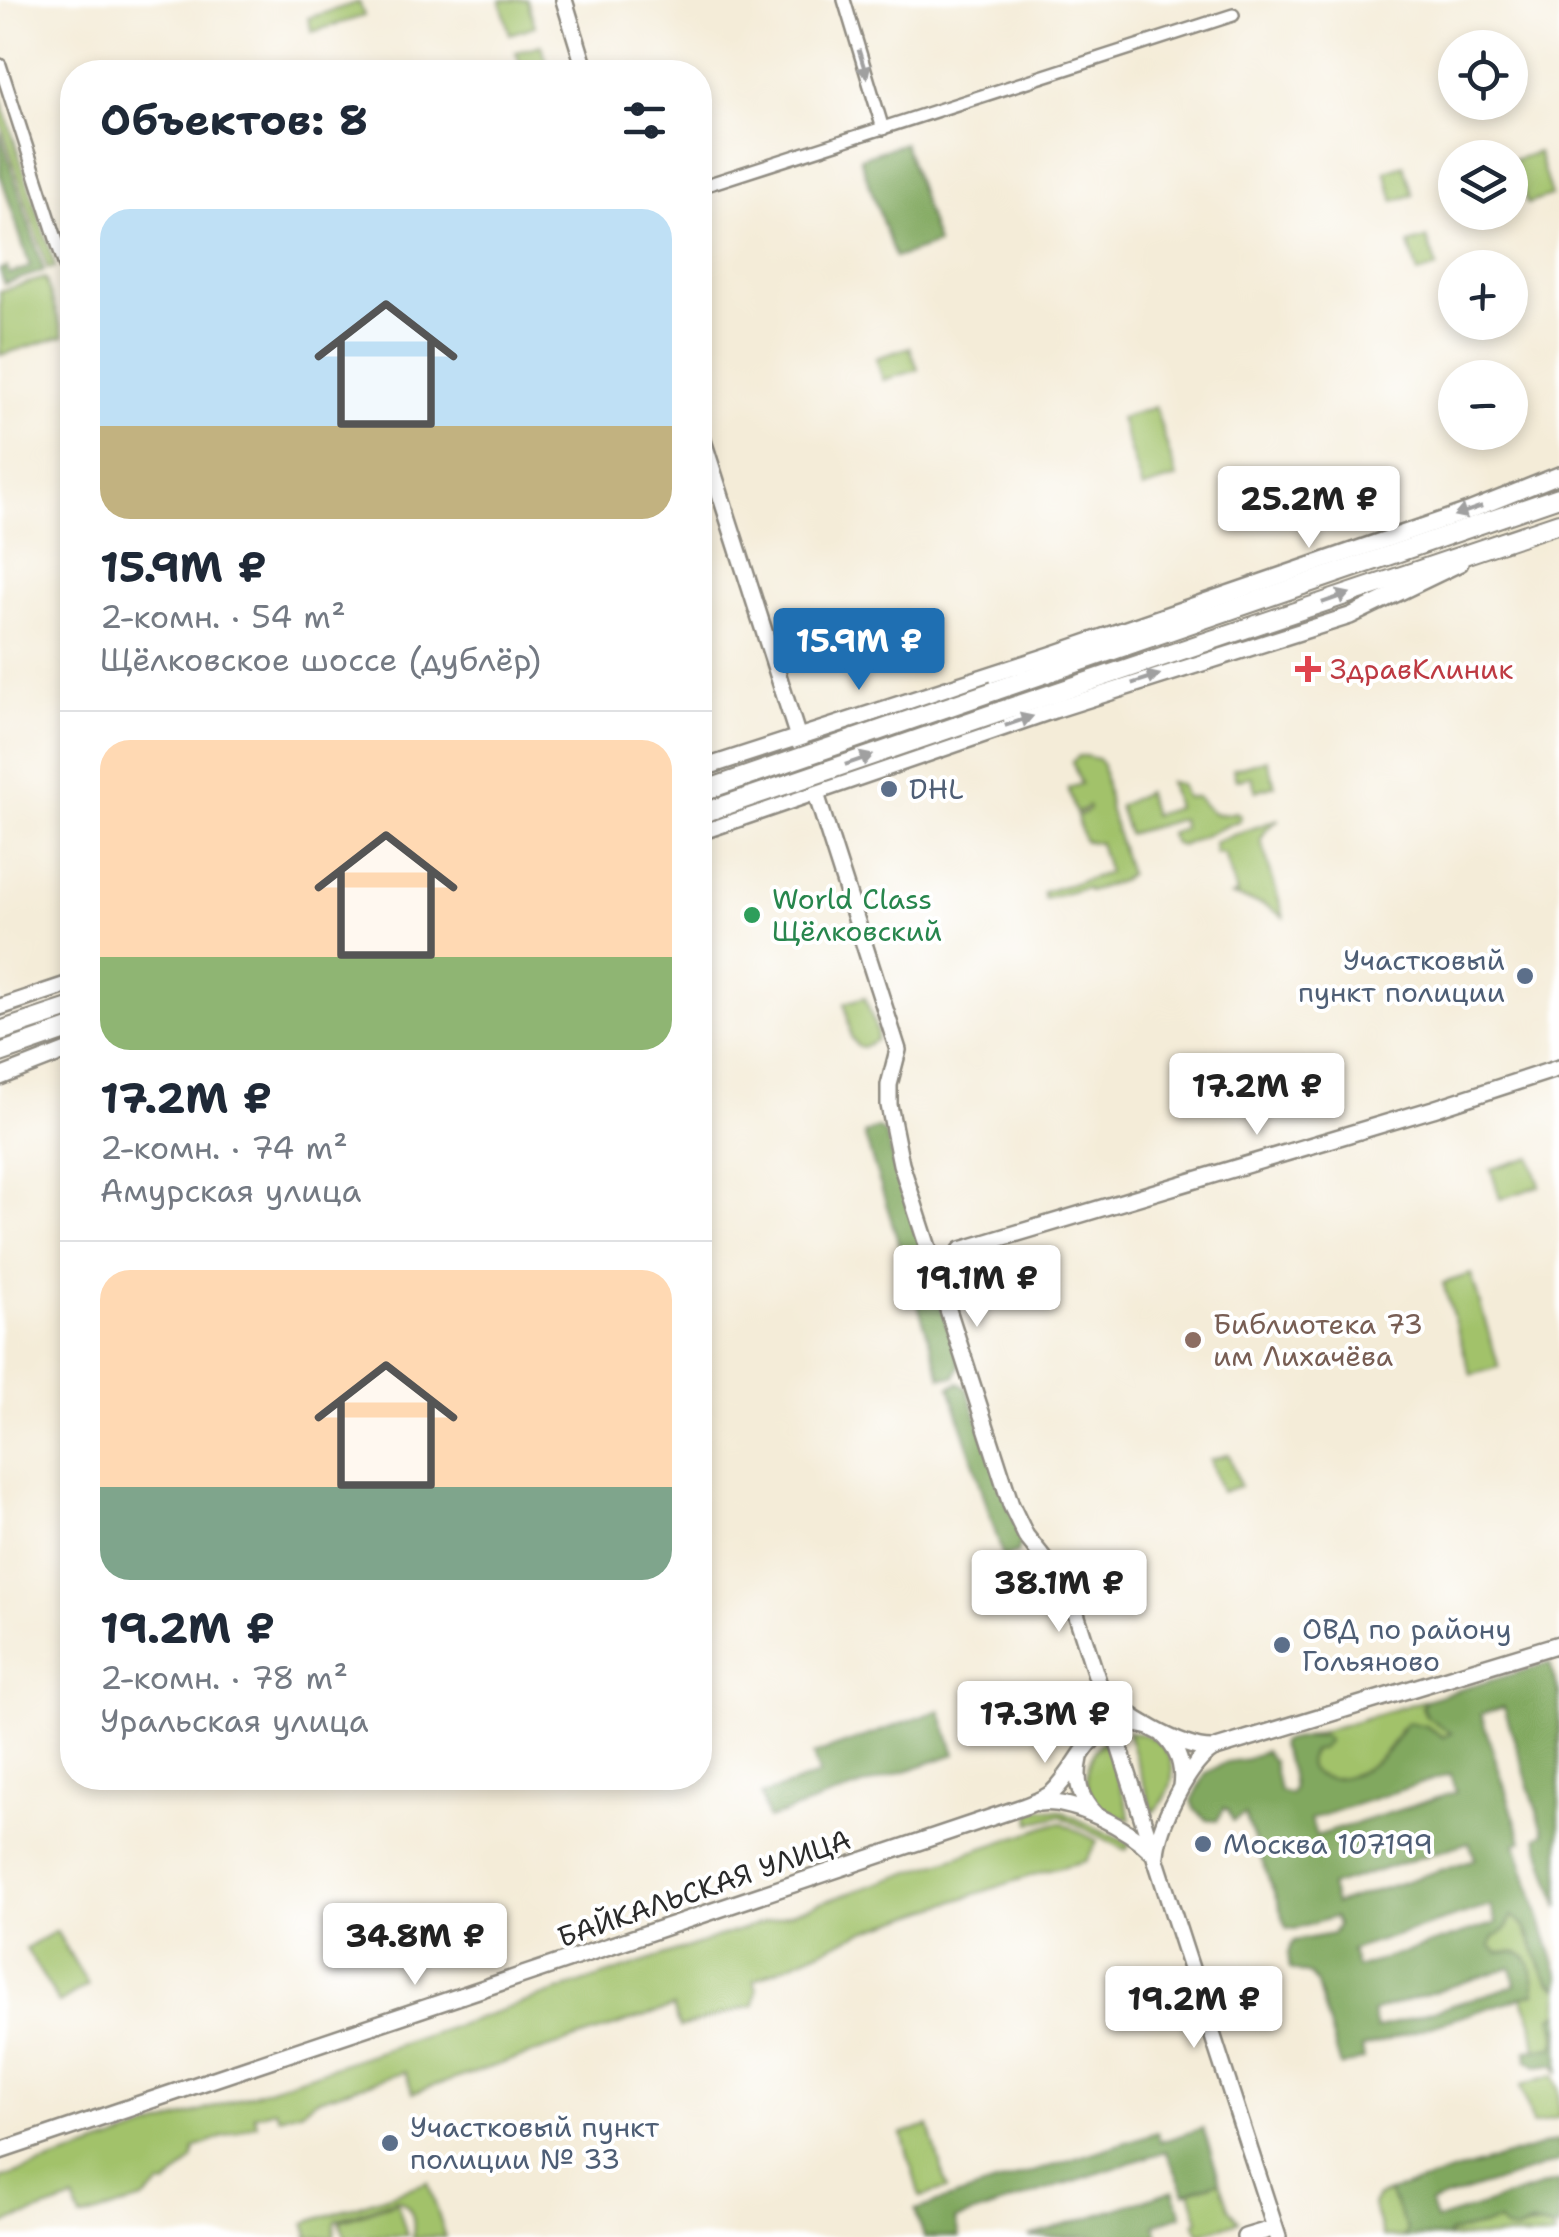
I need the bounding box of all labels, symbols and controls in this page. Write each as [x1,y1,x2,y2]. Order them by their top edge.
map controls [1438,30,1528,450]
button: locate [1438,30,1528,120]
one-way arrow [856,50,871,80]
text: Объектов: 8 [100,92,368,148]
icon: filters [617,93,672,148]
button: layers [1438,140,1528,230]
button: + [1438,250,1528,340]
icon: home [296,274,476,454]
button: − [1438,360,1528,450]
pin: 25.2M ₽ [1217,466,1401,551]
text: 25.2M ₽ [1240,477,1378,520]
one-way arrow [1453,504,1483,519]
text: 15.9M ₽ [100,539,267,595]
one-way arrow [1322,590,1352,605]
text: 2-комн. · 54 m² [100,595,346,638]
pin: 15.9M ₽ [767,608,951,693]
text: 15.9M ₽ [795,619,923,662]
text: Щёлковское шоссе (дублёр) [100,638,541,681]
place label: ЗдравКлиник [1330,650,1513,688]
marker: ЗдравКлиник [1295,656,1321,682]
one-way arrow [1132,671,1162,686]
one-way arrow [1005,713,1035,728]
one-way arrow [844,751,874,766]
place label: DHL [909,770,964,808]
marker: DHL [878,778,900,800]
icon: home [296,805,476,985]
place label: World Class Щёлковский [772,880,942,950]
marker: World Class Щёлковский [741,904,763,926]
place label: Участковый пункт полиции [1298,941,1505,1011]
marker: Участковый пункт полиции [1514,965,1536,987]
pin: 17.2M ₽ [1165,1053,1349,1138]
text: 17.2M ₽ [1191,1064,1323,1107]
text: 17.2M ₽ [100,1070,272,1126]
text: 2-комн. · 74 m² [100,1126,348,1169]
text: Амурская улица [100,1169,361,1212]
pin: 19.1M ₽ [885,1245,1069,1330]
text: 19.1M ₽ [915,1256,1039,1299]
place label: Библиотека 73 им Лихачёва [1213,1305,1423,1375]
marker: Библиотека 73 им Лихачёва [1182,1329,1204,1351]
icon: home [296,1335,476,1515]
pin: 38.1M ₽ [967,1550,1151,1635]
text: 38.1M ₽ [994,1561,1124,1604]
text: 19.2M ₽ [100,1600,275,1656]
place label: ОВД по району Гольяново [1302,1610,1512,1680]
marker: ОВД по району Гольяново [1271,1634,1293,1656]
text: 2-комн. · 78 m² [100,1656,348,1699]
pin: 17.3M ₽ [953,1681,1137,1766]
text: 17.3M ₽ [979,1692,1111,1735]
text: Уральская улица [100,1699,369,1742]
street label: БАЙКАЛЬСКАЯ УЛИЦА [552,1820,856,1956]
place label: Москва 107199 [1223,1825,1433,1863]
marker: Москва 107199 [1192,1833,1214,1855]
pin: 34.8M ₽ [323,1903,507,1988]
text: 34.8M ₽ [345,1914,485,1957]
pin: 19.2M ₽ [1102,1966,1286,2051]
text: 19.2M ₽ [1127,1977,1261,2020]
place label: Участковый пункт полиции № 33 [410,2108,660,2178]
marker: Участковый пункт полиции № 33 [379,2132,401,2154]

